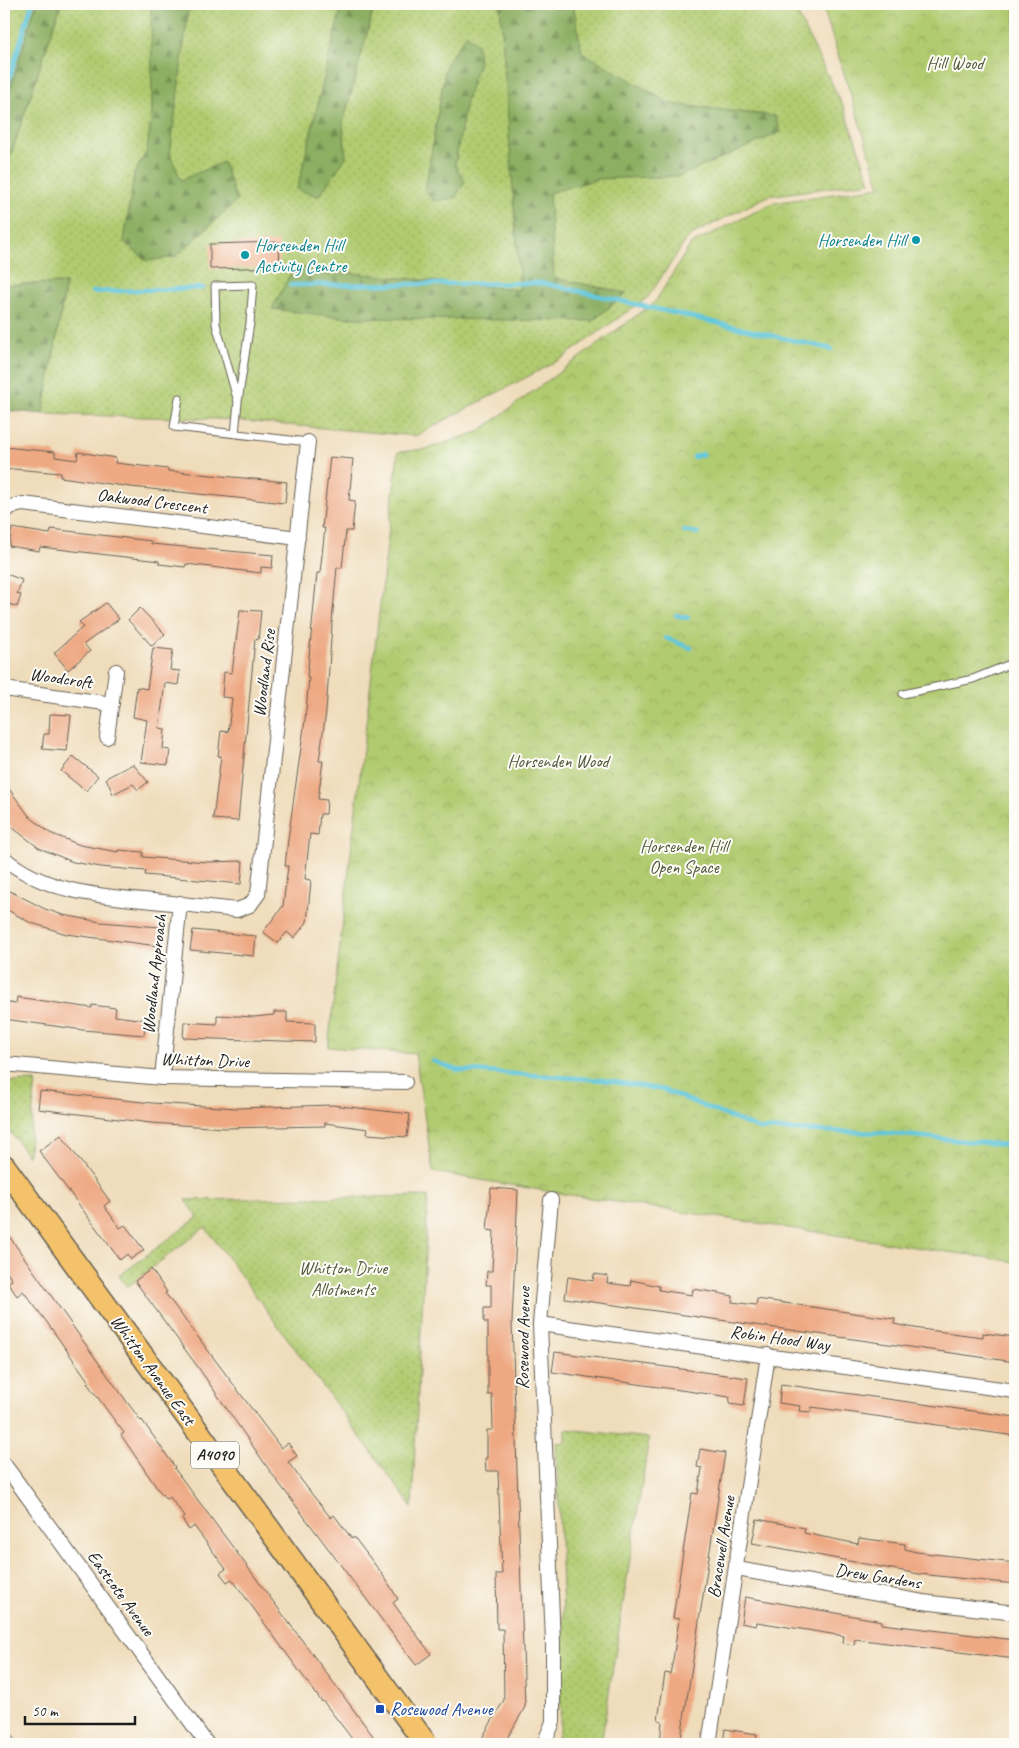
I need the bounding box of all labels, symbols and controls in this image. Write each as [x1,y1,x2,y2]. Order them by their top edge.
park label: Hill Wood [927,52,986,74]
place label: Horsenden Hill [818,229,909,251]
place label: Horsenden Hill Activity Centre [255,234,347,277]
marker: Horsenden Hill [910,234,922,246]
marker: Horsenden Hill Activity Centre [239,249,251,261]
street label: Oakwood Crescent [96,483,210,519]
street label: Woodland Rise [248,627,280,718]
street label: Woodcroft [29,663,95,693]
park label: Horsenden Wood [507,750,612,772]
park label: Horsenden Hill Open Space [640,835,731,878]
street label: Woodland Approach [137,912,171,1035]
street label: Whitton Drive [161,1047,251,1073]
park label: Whitton Drive Allotments [299,1257,388,1300]
street label: Rosewood Avenue [511,1285,535,1390]
street label: Whitton Avenue East [106,1311,202,1431]
street label: Robin Hood Way [729,1320,833,1356]
road number: A4090 [191,1442,239,1468]
street label: Bracewell Avenue [702,1493,740,1600]
street label: Eastcote Avenue [83,1546,160,1641]
street label: Drew Gardens [834,1558,924,1594]
scale bar [25,1693,135,1725]
place label: Rosewood Avenue [390,1698,494,1720]
text: 50 m [32,1702,59,1721]
marker: Rosewood Avenue [374,1703,386,1715]

